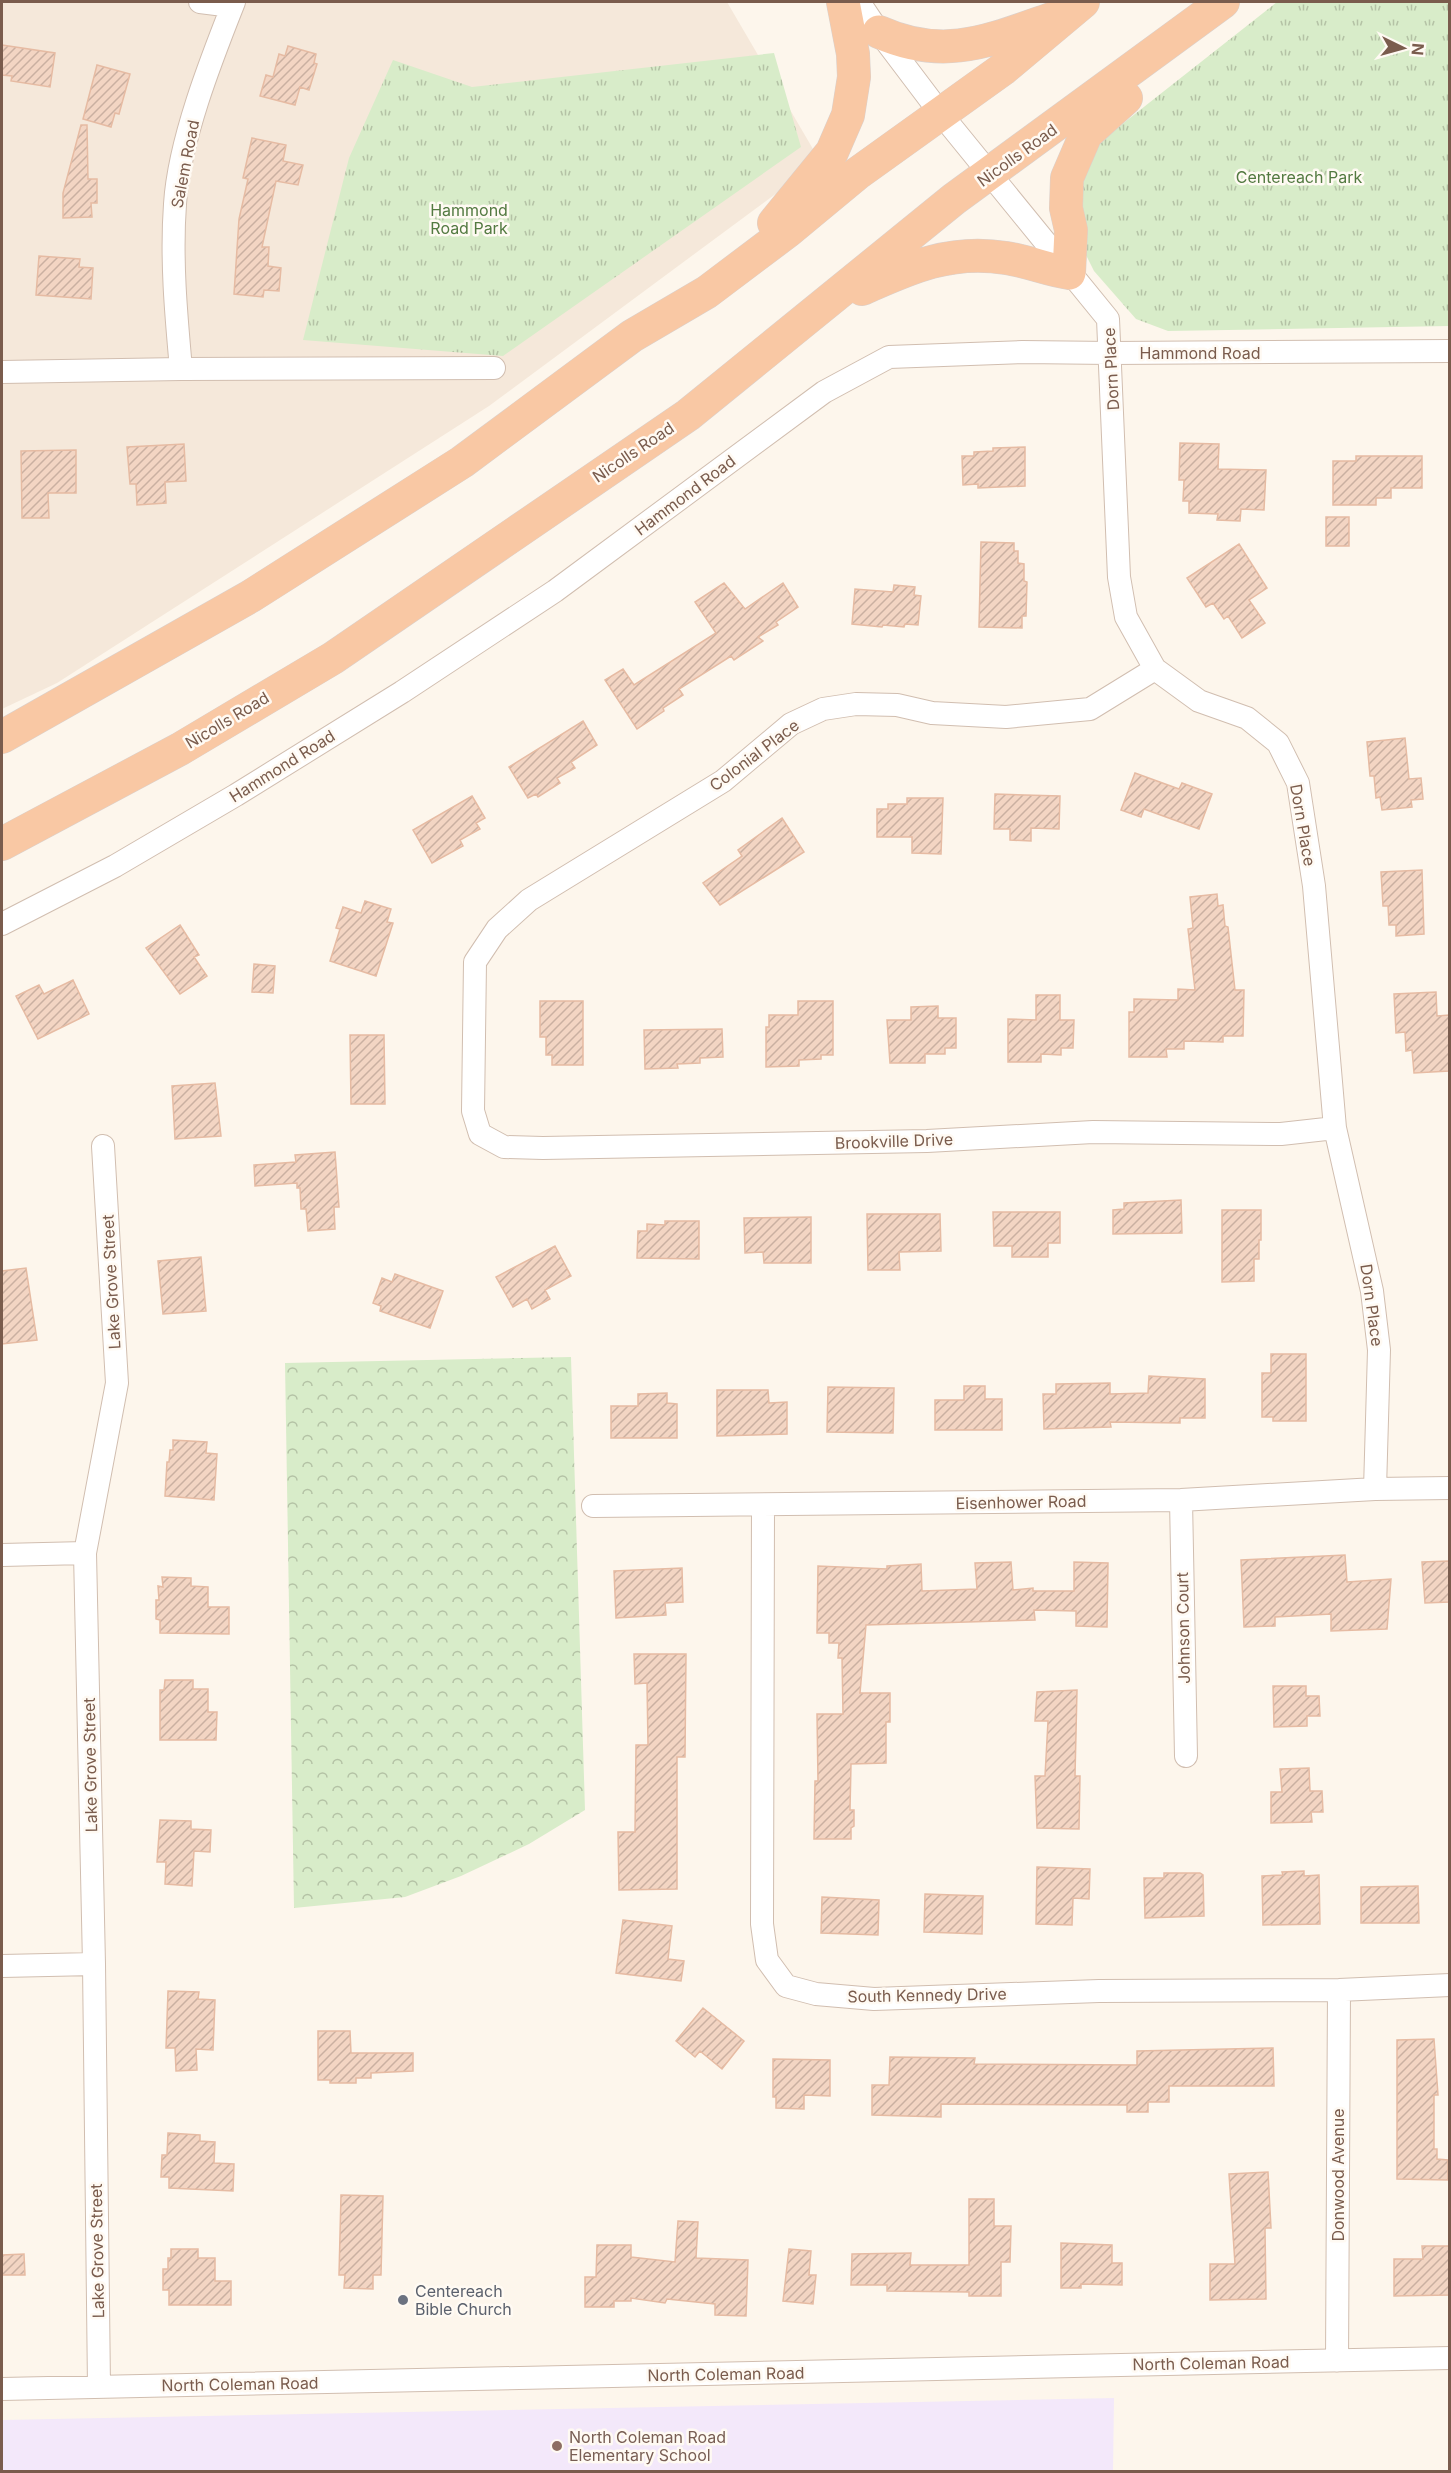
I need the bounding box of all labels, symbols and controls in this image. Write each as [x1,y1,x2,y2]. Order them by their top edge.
north arrow [1373,18,1433,78]
text: N [1407,42,1428,56]
street label: Salem Road [167,118,203,210]
street label: Nicolls Road [973,119,1061,191]
park label: Centereach Park [1236,167,1362,187]
park label: Hammond Road Park [430,200,508,238]
street label: Dorn Place [1099,327,1123,411]
street label: Hammond Road [1140,343,1260,363]
street label: Nicolls Road [588,417,678,487]
street label: Hammond Road [631,451,739,539]
street label: Nicolls Road [182,687,272,753]
street label: Colonial Place [705,715,803,795]
street label: Hammond Road [225,726,339,806]
street label: Dorn Place [1286,782,1320,868]
street label: Brookville Drive [835,1129,953,1153]
street label: Lake Grove Street [97,1214,125,1350]
street label: Dorn Place [1356,1263,1388,1347]
street label: Eisenhower Road [955,1491,1087,1513]
street label: Johnson Court [1172,1572,1194,1684]
street label: Lake Grove Street [79,1697,101,1833]
street label: South Kennedy Drive [847,1984,1007,2006]
street label: Donwood Avenue [1328,2108,1348,2242]
street label: Lake Grove Street [86,2183,108,2319]
place label: Centereach Bible Church [415,2281,512,2319]
marker: Centereach Bible Church [396,2293,410,2307]
street label: North Coleman Road [1132,2352,1290,2374]
street label: North Coleman Road [647,2363,805,2385]
street label: North Coleman Road [161,2373,319,2395]
place label: North Coleman Road Elementary School [569,2427,726,2465]
marker: North Coleman Road Elementary School [550,2439,564,2453]

